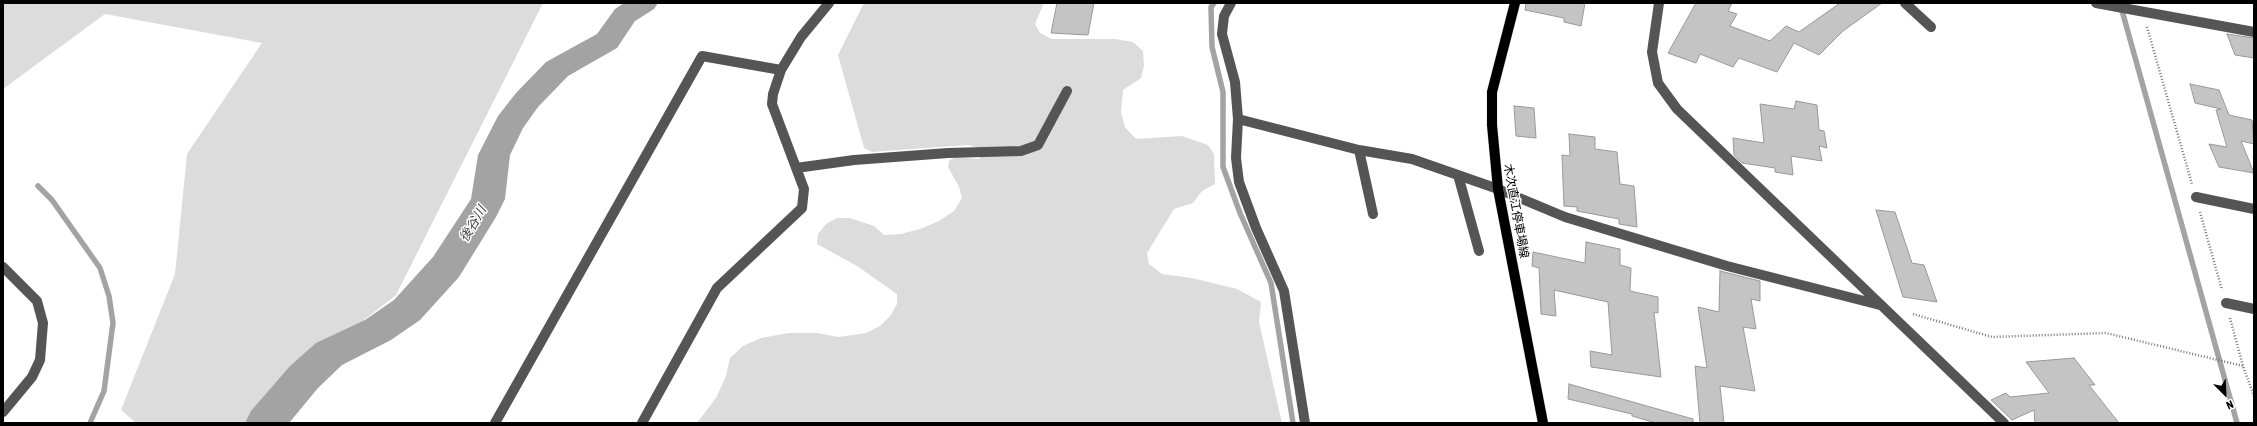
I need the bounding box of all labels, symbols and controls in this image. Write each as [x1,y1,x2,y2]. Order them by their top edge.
street label: 木次直江停車場線 [1501,162,1531,260]
water label: 後谷川 [456,203,490,245]
north arrow [2205,374,2245,414]
text: N [2224,398,2235,412]

